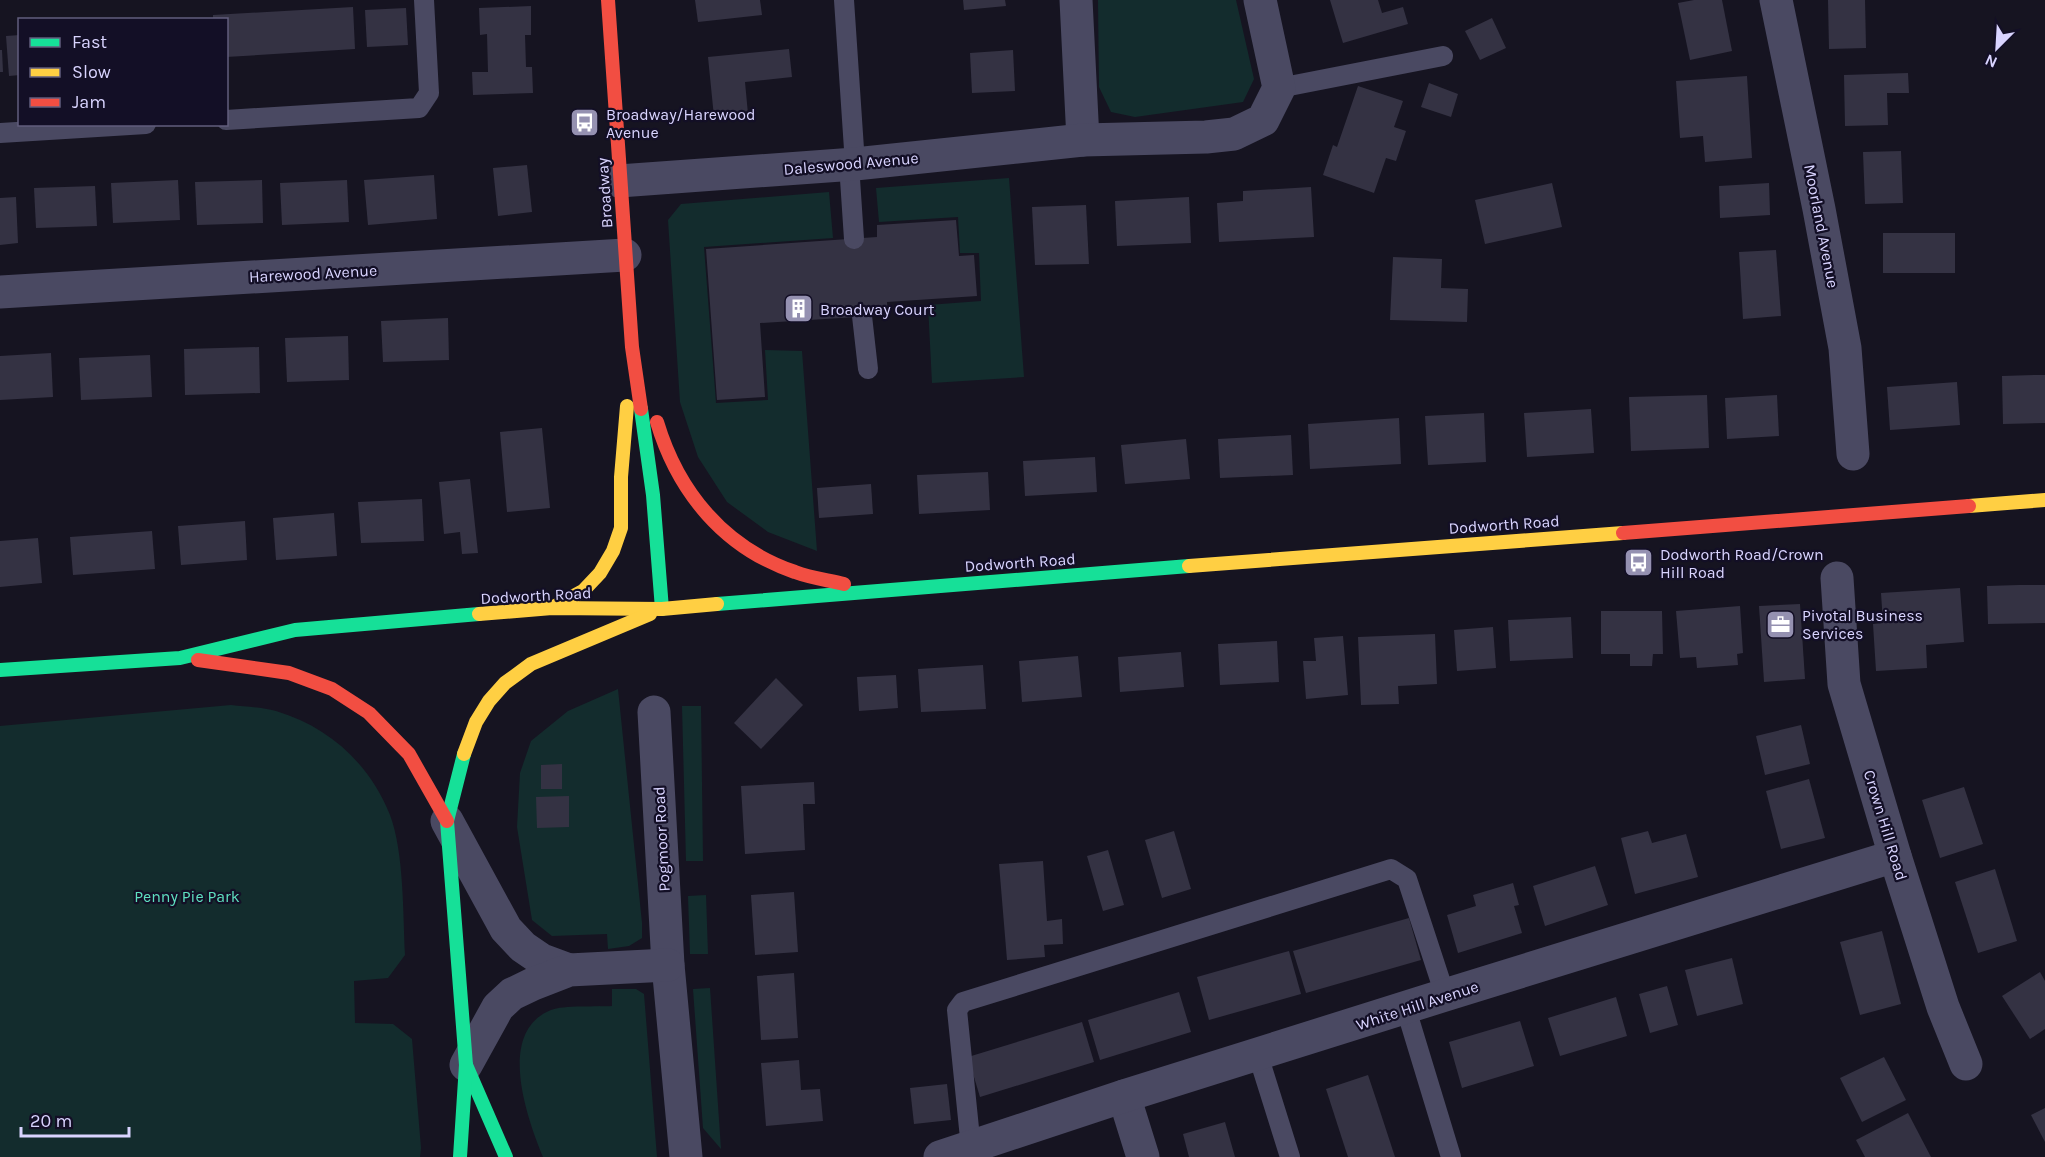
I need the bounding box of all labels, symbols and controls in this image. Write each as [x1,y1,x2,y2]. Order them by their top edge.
legend [18,18,228,126]
north arrow [1967,18,2027,78]
text: Fast [72,31,107,53]
text: N [1982,50,2000,72]
text: Slow [72,61,111,83]
text: Jam [72,91,106,113]
place label: Broadway/Harewood Avenue [606,105,756,142]
bus stop icon: Broadway/Harewood Avenue [569,107,601,139]
street label: Daleswood Avenue [783,148,919,179]
street label: Broadway [593,157,616,229]
street label: Moorland Avenue [1800,163,1843,290]
street label: Harewood Avenue [248,261,378,286]
building icon: Broadway Court [783,293,815,325]
place label: Broadway Court [820,300,934,319]
street label: Dodworth Road [1448,511,1560,538]
place label: Dodworth Road/Crown Hill Road [1660,545,1824,582]
bus stop icon: Dodworth Road/Crown Hill Road [1623,547,1655,579]
street label: Dodworth Road [964,549,1076,576]
street label: Dodworth Road [480,583,592,608]
place label: Pivotal Business Services [1802,606,1923,643]
office icon: Pivotal Business Services [1765,608,1797,640]
street label: Crown Hill Road [1860,768,1911,883]
street label: Pogmoor Road [649,786,674,892]
park label: Penny Pie Park [134,887,240,906]
street label: White Hill Avenue [1354,977,1481,1034]
scale bar [21,1100,129,1138]
text: 20 m [30,1110,72,1132]

